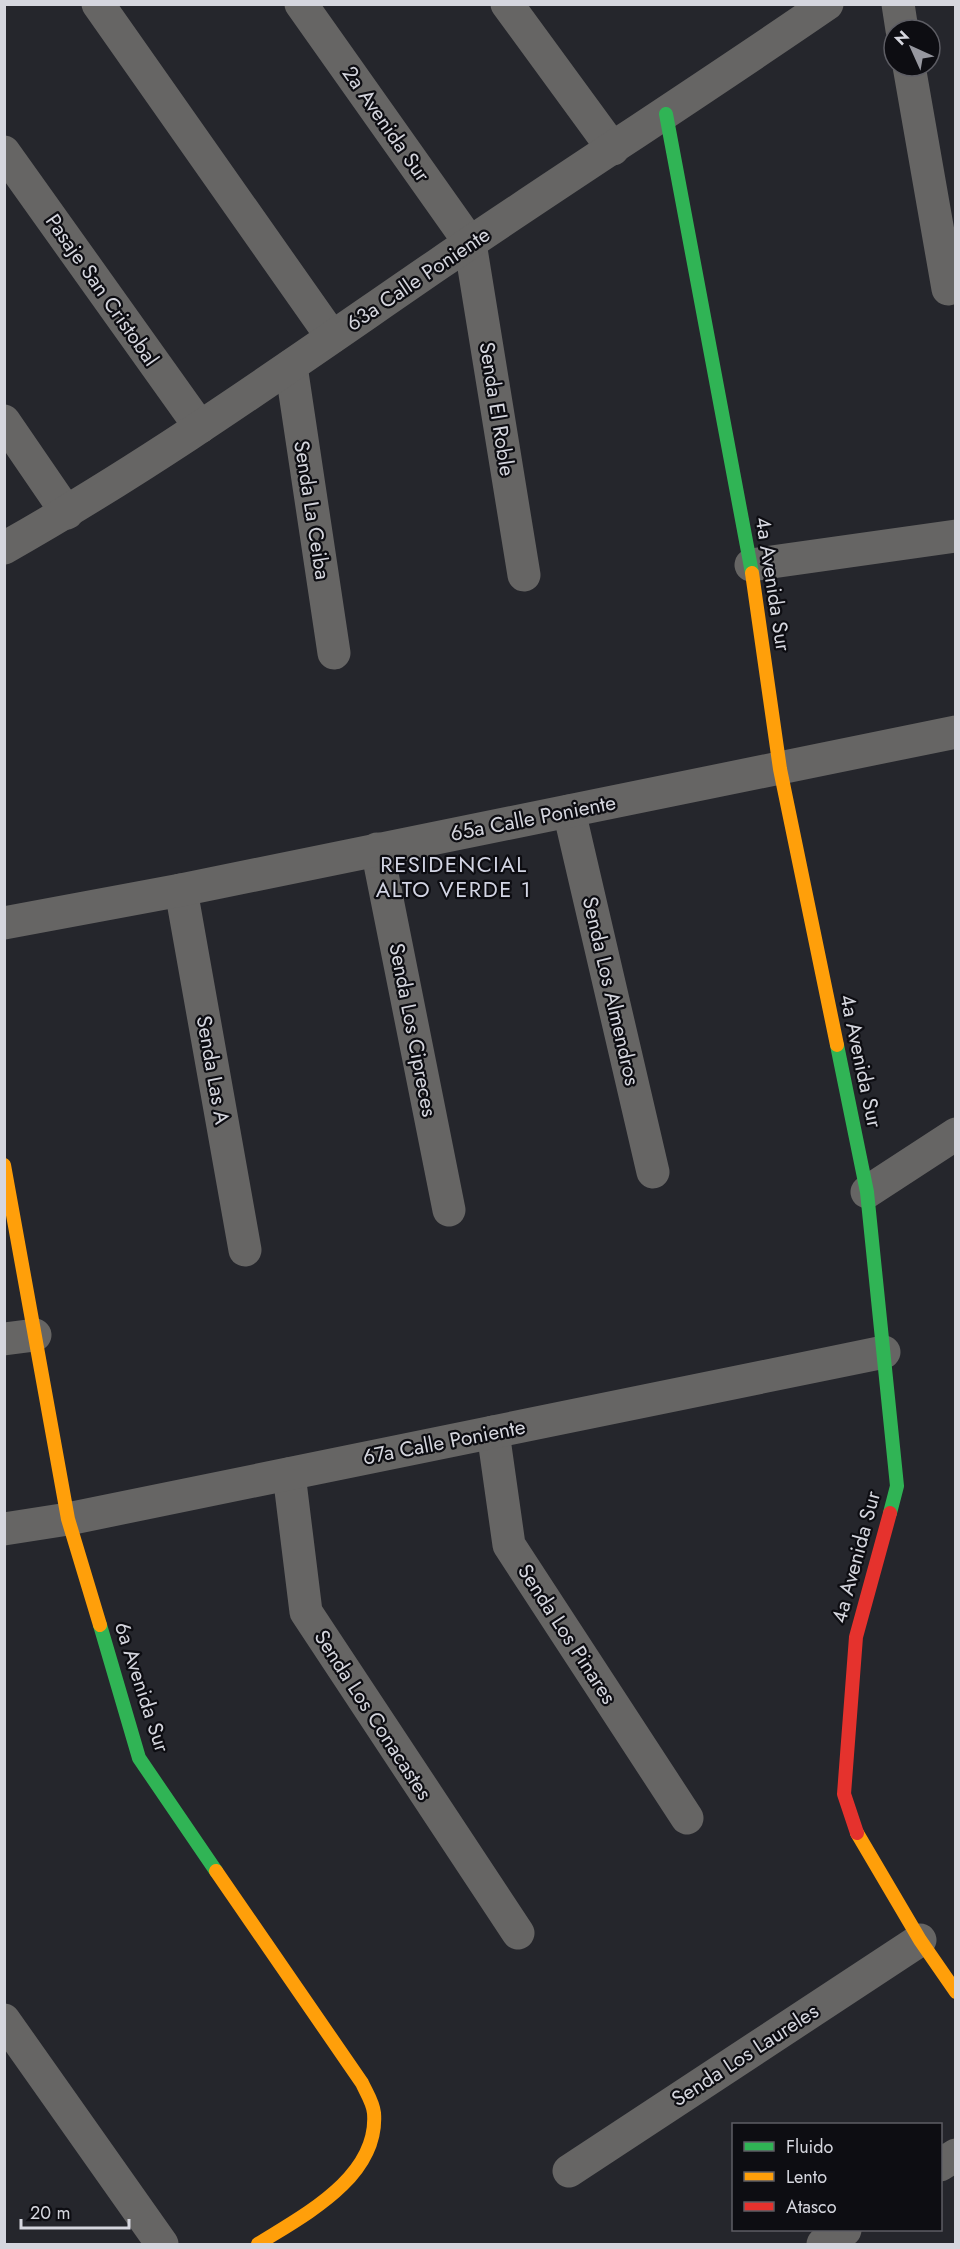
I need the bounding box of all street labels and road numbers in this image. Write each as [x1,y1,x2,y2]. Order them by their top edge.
street label: 2a Avenida Sur [335,60,438,189]
street label: Pasaje San Cristobal [38,208,166,372]
street label: 63a Calle Poniente [340,220,496,338]
street label: Senda El Roble [472,340,522,478]
street label: Senda La Ceiba [286,438,338,582]
street label: 4a Avenida Sur [748,515,799,654]
street label: 65a Calle Poniente [448,787,619,849]
street label: Senda Los Almendros [575,894,647,1088]
street label: Senda Los Cipreces [381,941,445,1119]
street label: 4a Avenida Sur [832,991,890,1131]
street label: Senda Las A [189,1013,237,1127]
street label: 67a Calle Poniente [360,1411,528,1472]
street label: 4a Avenida Sur [824,1487,888,1626]
street label: Senda Los Pinares [510,1558,624,1710]
street label: 6a Avenida Sur [107,1618,177,1757]
street label: Senda Los Conacastes [307,1624,439,1806]
street label: Senda Los Laureles [666,1996,824,2114]

